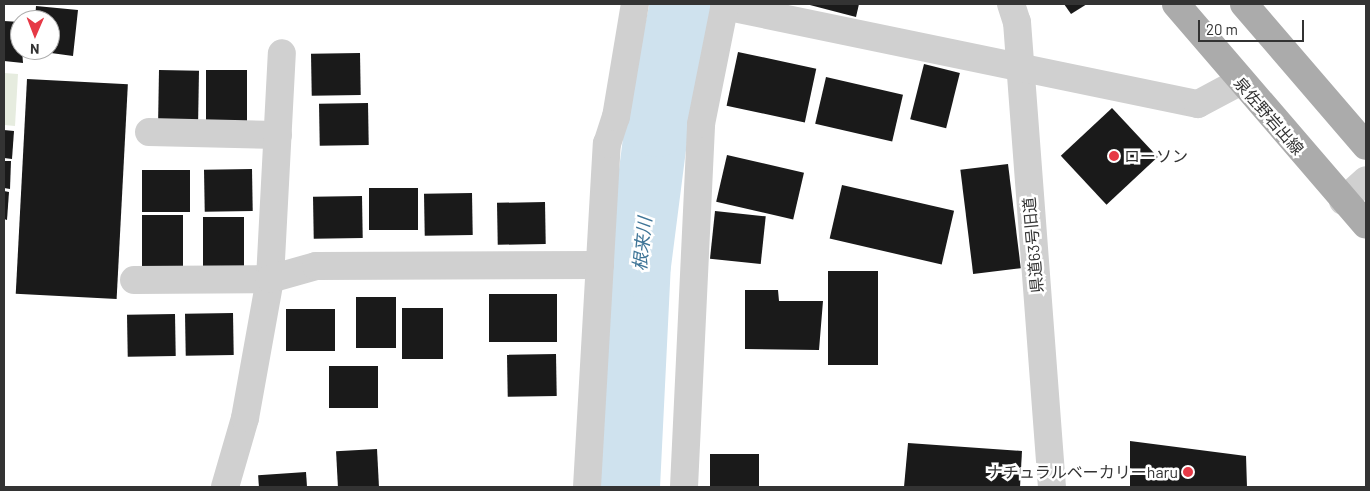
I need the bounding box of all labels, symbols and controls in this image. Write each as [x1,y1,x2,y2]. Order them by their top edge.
north arrow [10,10,60,60]
scale bar [1200,10,1306,42]
text: 20 m [1206,20,1238,38]
text: N [30,41,40,58]
street label: 泉佐野岩出線 [1230,73,1308,159]
place label: ローソン [1124,146,1188,166]
marker: ローソン [1108,150,1120,162]
street label: 県道63号旧道 [1019,196,1047,294]
water label: 根来川 [628,216,656,272]
place label: ナチュラルベーカリーharu [987,462,1178,482]
marker: ナチュラルベーカリーharu [1182,466,1194,478]

